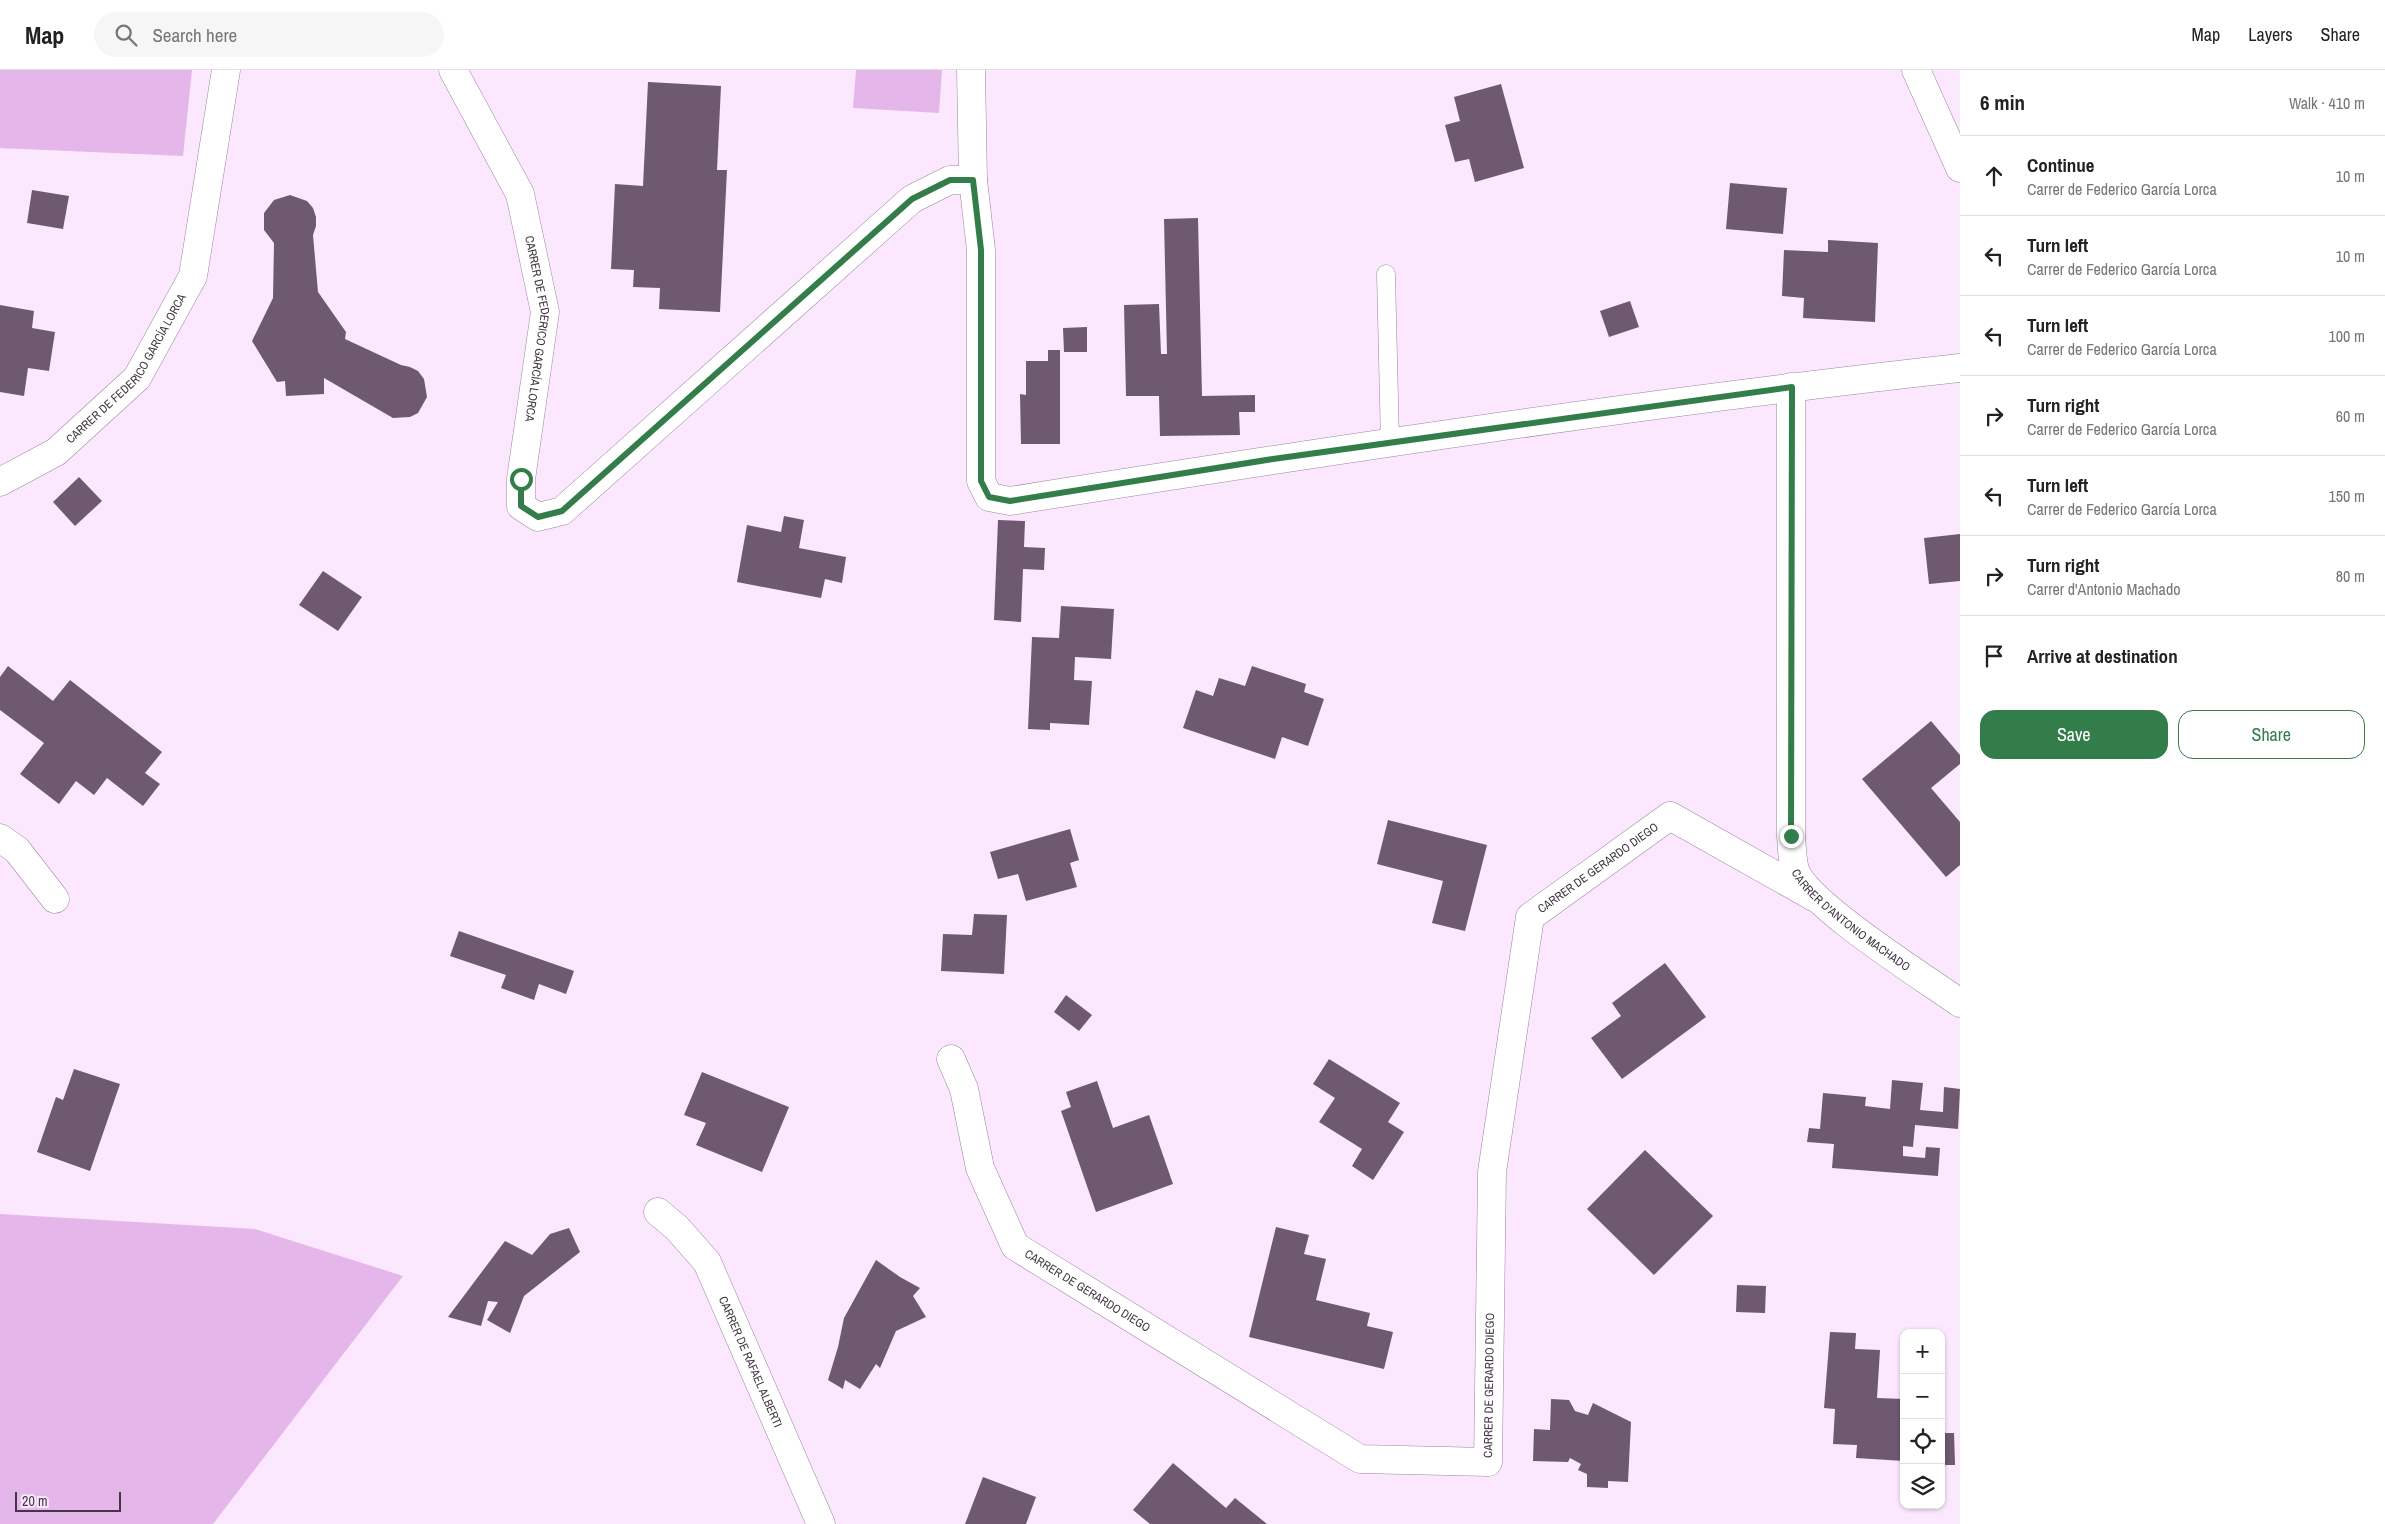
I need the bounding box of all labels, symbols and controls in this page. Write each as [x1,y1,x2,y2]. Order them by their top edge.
search box [94,12,444,57]
text: Map [25,19,64,51]
icon: search [112,21,140,49]
text: Search here [152,22,237,48]
text: Map [2192,22,2220,47]
text: Layers [2248,22,2293,47]
text: Share [2321,22,2360,47]
text: 6 min [1980,88,2025,117]
text: Walk · 410 m [2289,92,2365,114]
text: Continue [2027,152,2095,178]
icon: ahead [1980,162,2008,190]
text: 10 m [2336,165,2365,187]
text: Carrer de Federico García Lorca [2027,178,2217,200]
text: Turn left [2027,232,2088,258]
text: CARRER DE FEDERICO GARCÍA LORCA [521,234,553,423]
street label: CARRER DE FEDERICO GARCÍA LORCA [521,235,535,423]
icon: left [1980,242,2008,270]
text: 10 m [2336,245,2365,267]
text: Carrer de Federico García Lorca [2027,258,2217,280]
street label: CARRER DE FEDERICO GARCÍA LORCA [63,291,190,447]
text: Turn left [2027,312,2088,338]
icon: left [1980,322,2008,350]
text: 100 m [2329,325,2365,347]
text: Carrer de Federico García Lorca [2027,338,2217,360]
text: Turn right [2027,392,2099,418]
icon: right [1980,402,2008,430]
text: 60 m [2336,405,2365,427]
text: Carrer de Federico García Lorca [2027,418,2217,440]
route start [510,468,533,491]
text: Turn left [2027,472,2088,498]
icon: left [1980,482,2008,510]
text: 150 m [2329,485,2365,507]
text: Carrer de Federico García Lorca [2027,498,2217,520]
text: Turn right [2027,552,2099,578]
icon: right [1980,562,2008,590]
text: 80 m [2336,565,2365,587]
text: Carrer d'Antonio Machado [2027,578,2180,600]
icon: arrive [1980,642,2008,670]
text: Arrive at destination [2027,643,2178,669]
button: Save [1980,710,2168,759]
button: Share [2178,710,2365,759]
street label: CARRER DE GERARDO DIEGO [1535,819,1662,917]
route end [1780,825,1803,848]
street label: CARRER D'ANTONIO MACHADO [1788,866,1914,975]
street label: CARRER DE GERARDO DIEGO [1022,1246,1154,1336]
street label: CARRER DE RAFAEL ALBERTI [715,1294,786,1430]
street label: CARRER DE GERARDO DIEGO [1480,1312,1498,1458]
map controls [1900,1329,1945,1509]
button: + [1900,1329,1945,1374]
button: − [1900,1374,1945,1419]
button: locate [1900,1419,1945,1464]
button: layers [1900,1464,1945,1509]
scale bar [15,1489,121,1512]
text: 20 m [22,1492,48,1510]

